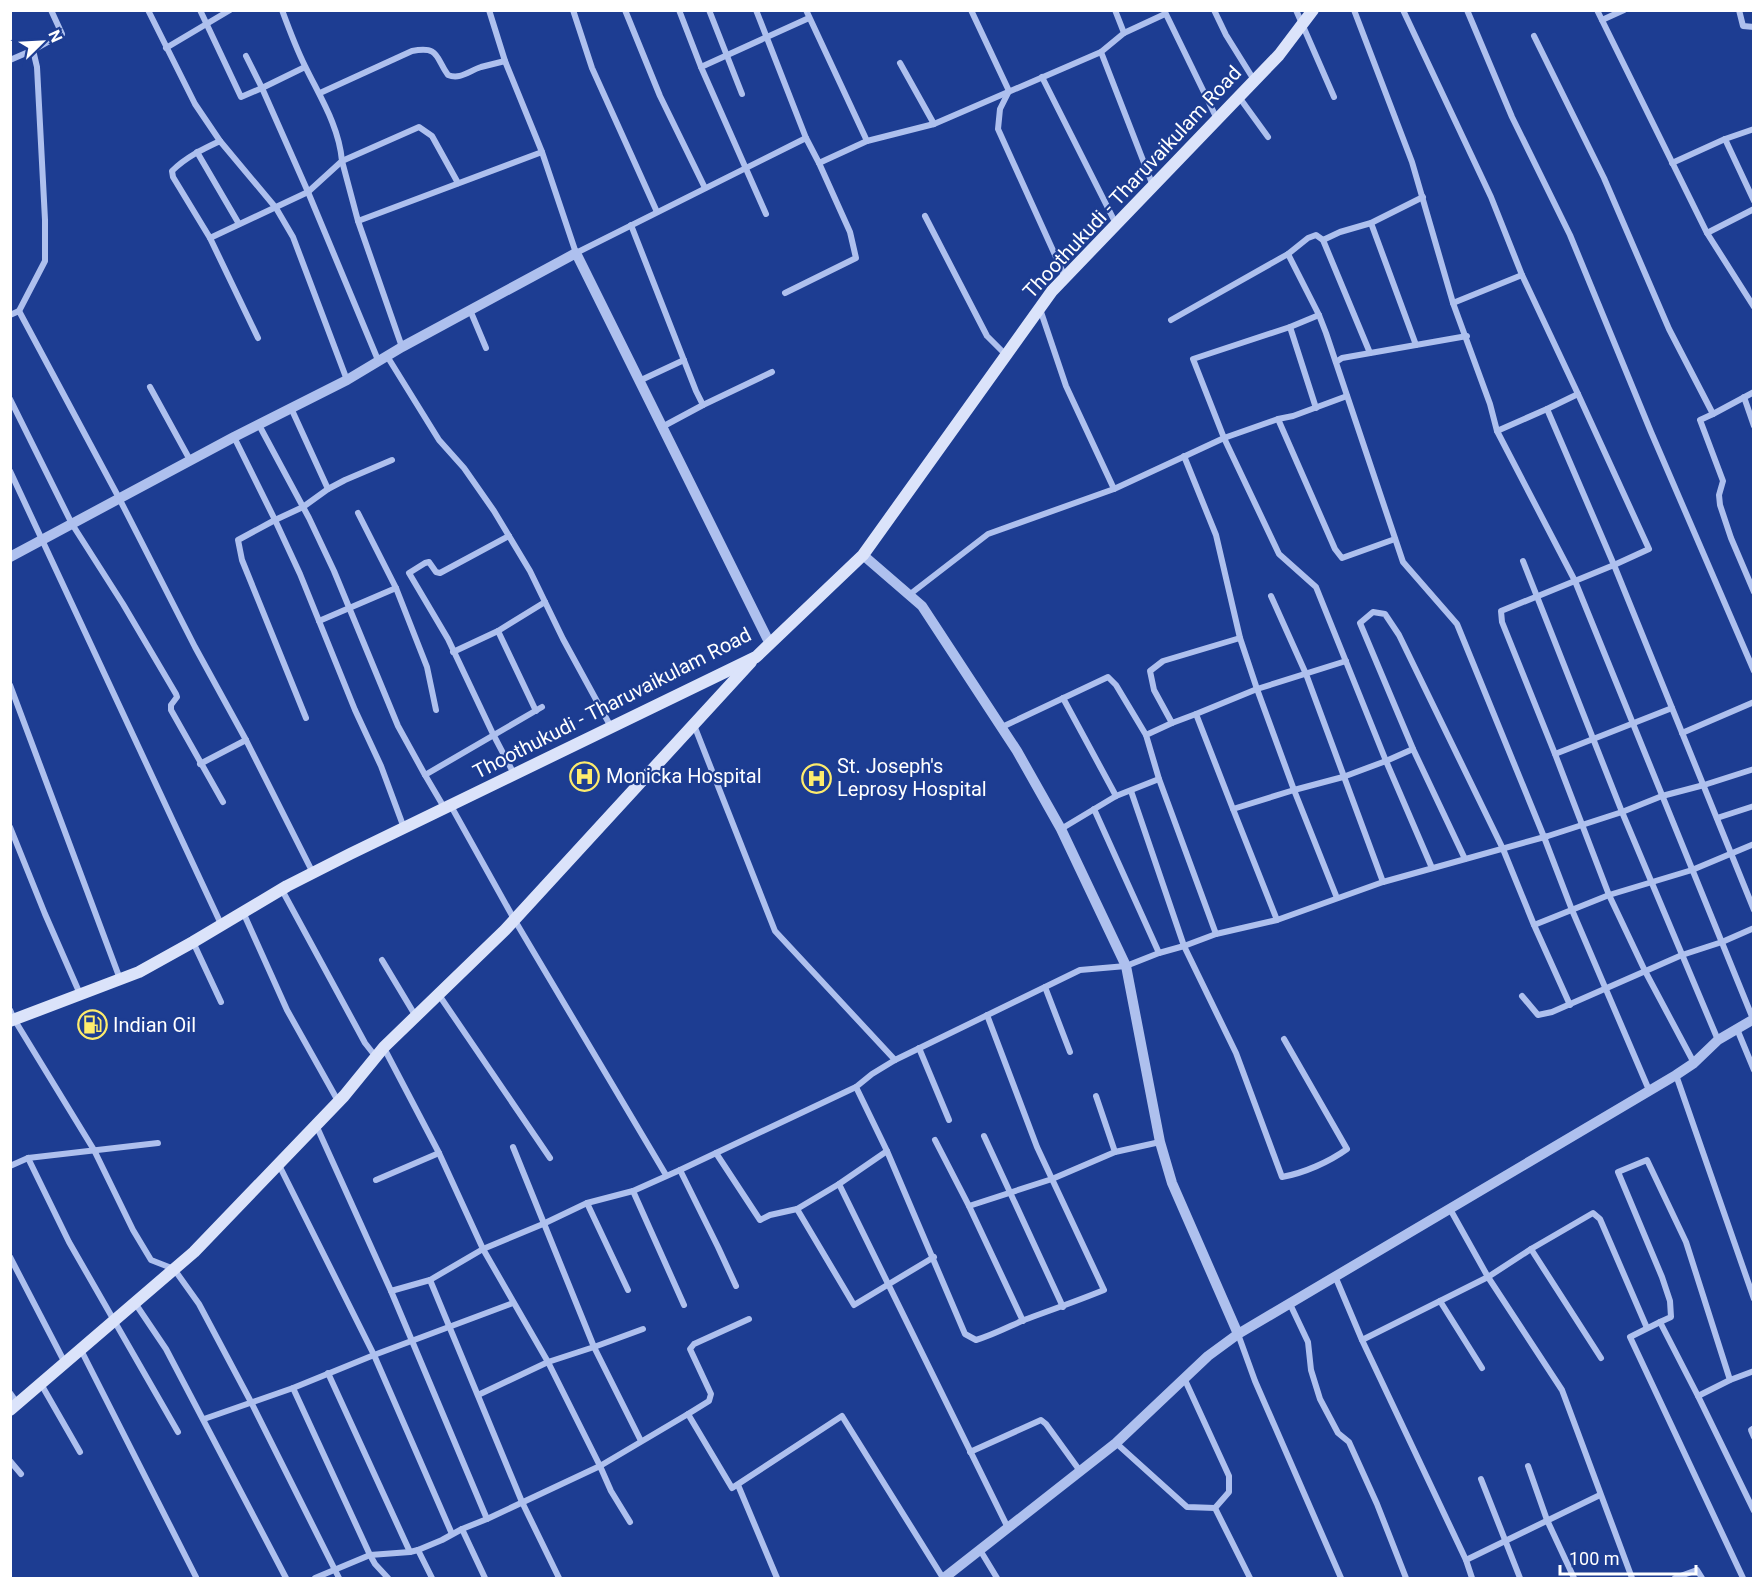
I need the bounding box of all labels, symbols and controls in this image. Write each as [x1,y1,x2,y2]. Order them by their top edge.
north arrow [12,12,72,72]
text: N [44,27,66,45]
street label: Thoothukudi - Tharuvaikulam Road [1018,61,1246,303]
street label: Thoothukudi - Tharuvaikulam Road [469,622,755,784]
place label: St. Joseph's Leprosy Hospital [837,754,987,801]
hospital icon: Monicka Hospital [569,760,601,792]
hospital icon: St. Joseph's Leprosy Hospital [800,762,832,794]
place label: Monicka Hospital [606,764,762,788]
fuel station icon: Indian Oil [76,1009,108,1041]
place label: Indian Oil [113,1013,196,1037]
scale bar [1560,1538,1696,1576]
text: 100 m [1569,1548,1620,1569]

